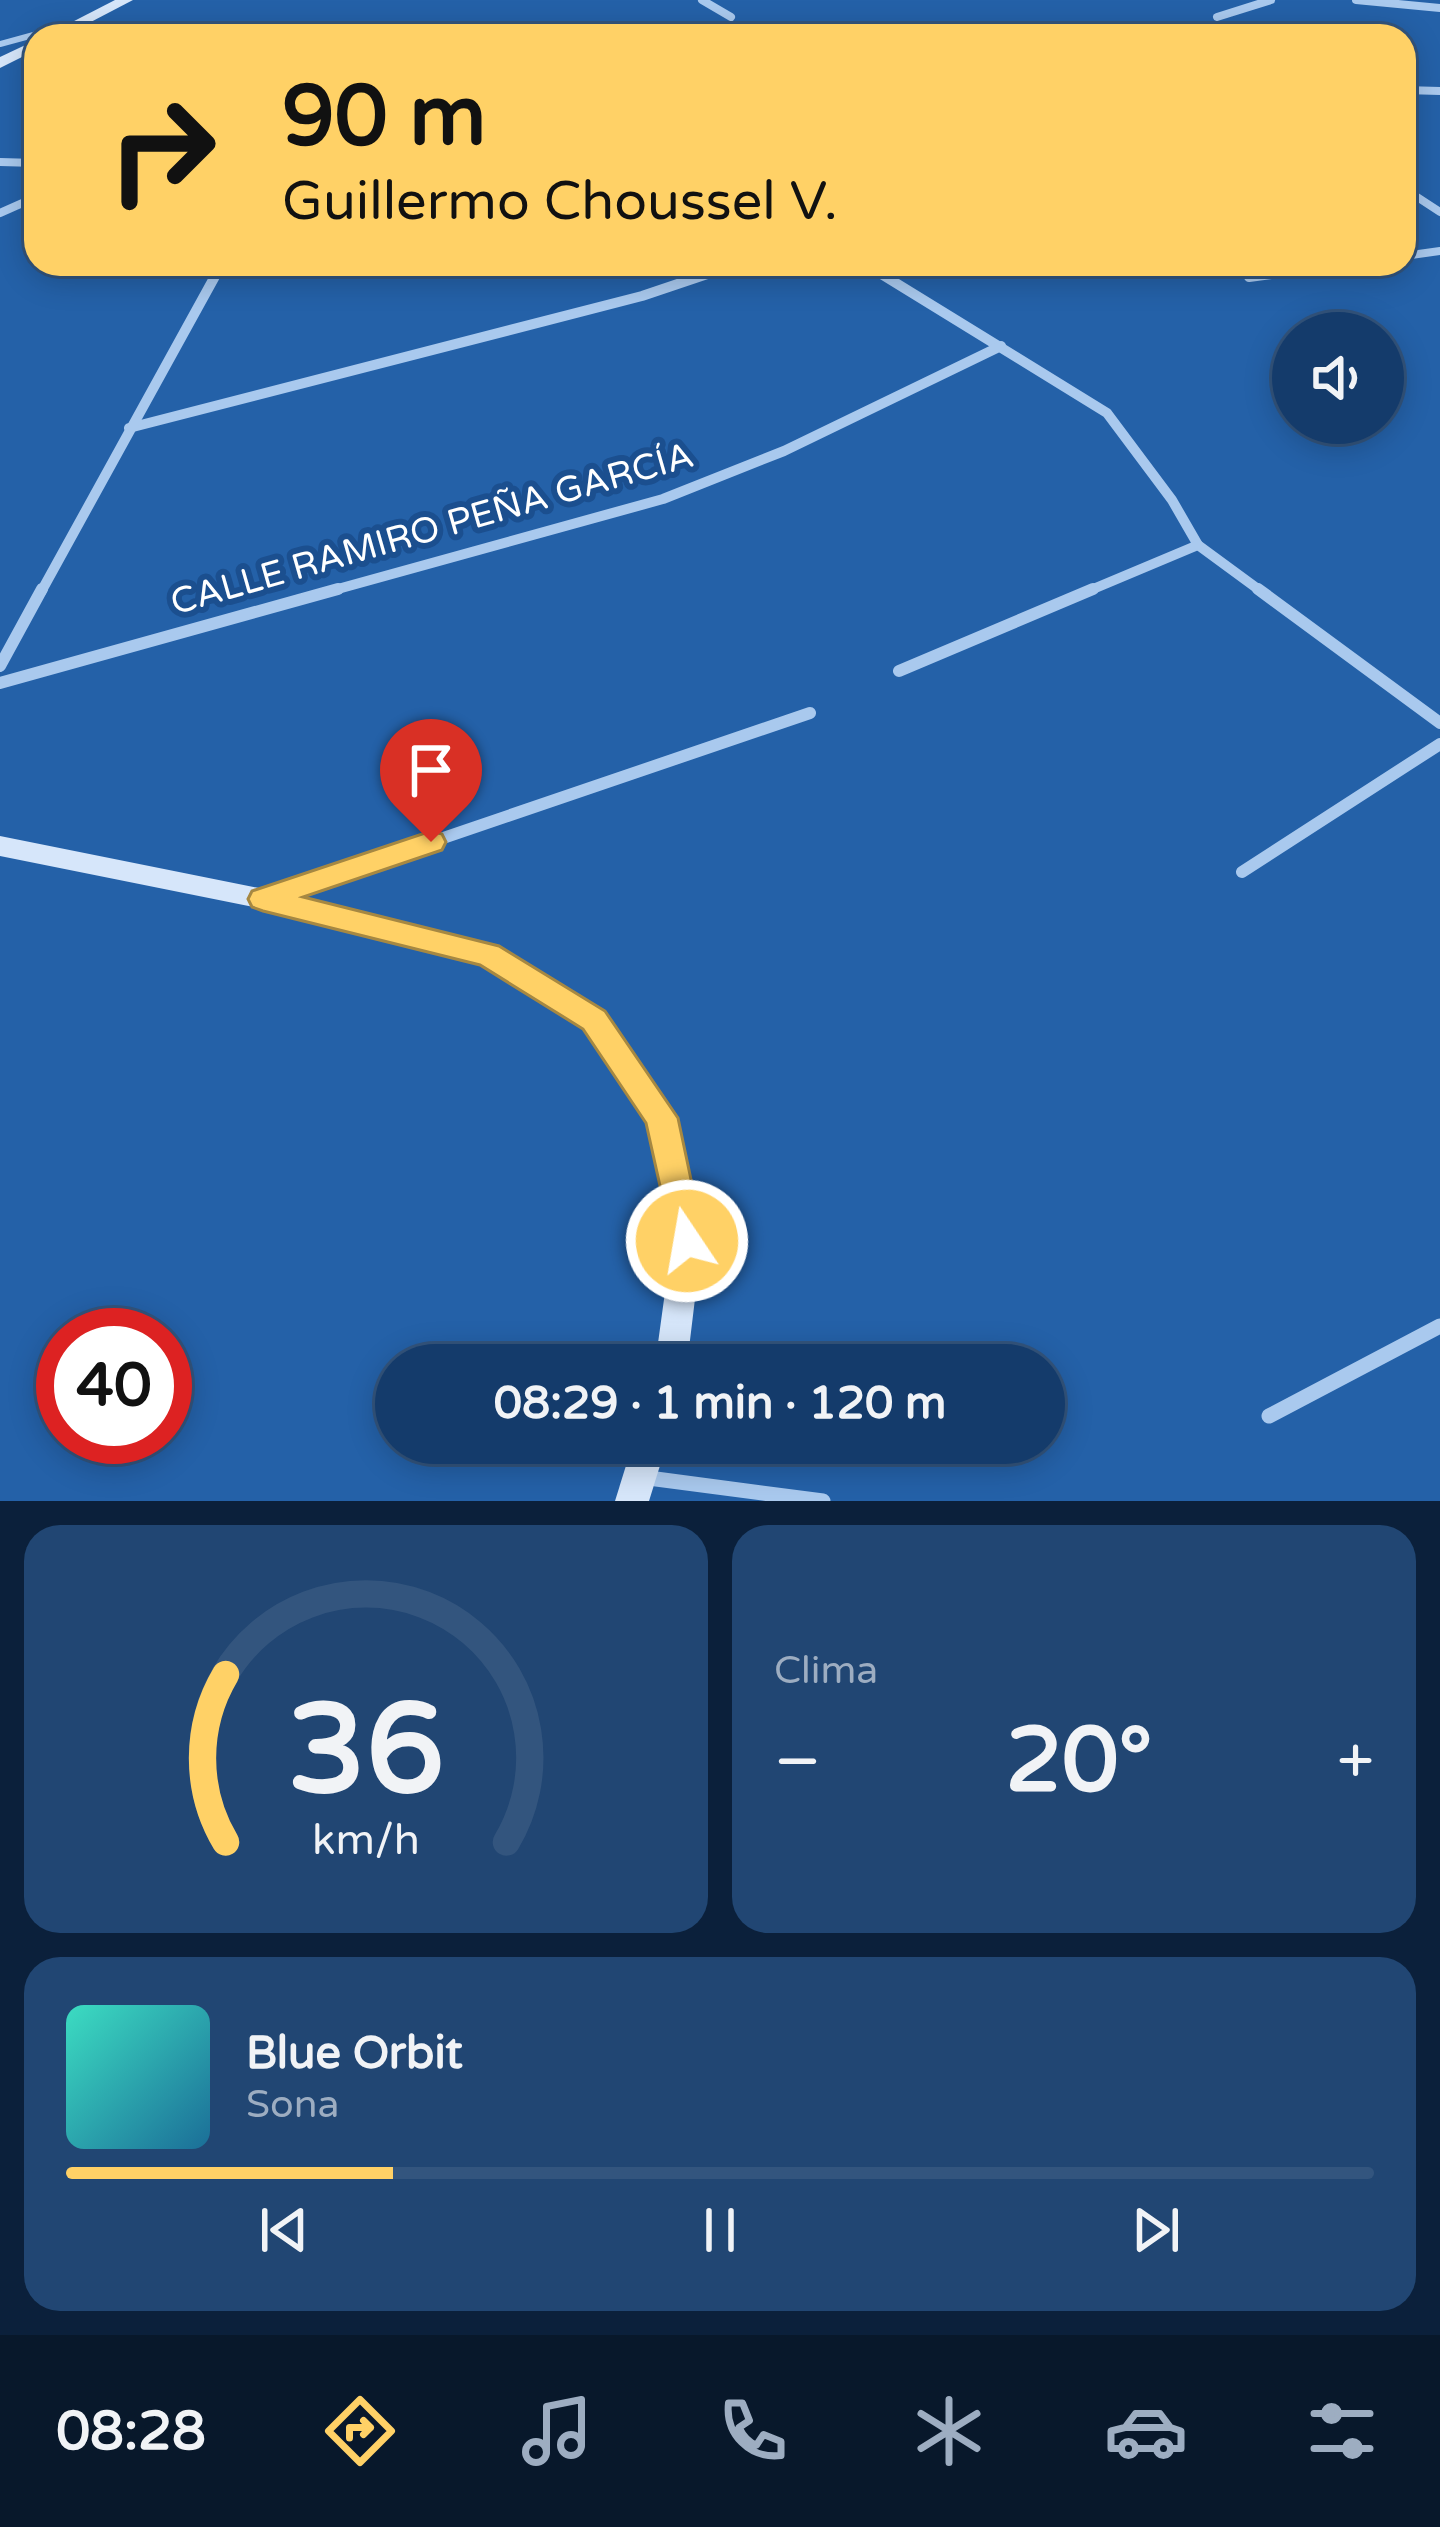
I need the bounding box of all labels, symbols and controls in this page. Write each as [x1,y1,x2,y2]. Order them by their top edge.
text: 90 m [282,67,486,168]
icon: right [84,72,240,228]
text: Guillermo Choussel V. [282,169,838,234]
map controls [1272,312,1404,444]
button: sound [1272,312,1404,444]
street label: CALLE RAMIRO PEÑA GARCÍA [166,434,698,624]
pin [380,719,482,842]
icon: arrive [398,737,464,803]
position arrow [624,1178,750,1304]
speed limit sign: 40 [36,1308,192,1464]
text: 08:29 · 1 min · 120 m [494,1377,946,1431]
text: Clima [774,1647,878,1694]
text: 36 [288,1676,444,1827]
text: 20° [1005,1707,1152,1816]
text: − [774,1722,821,1802]
text: + [1337,1722,1374,1802]
text: km/h [312,1815,420,1866]
text: Blue Orbit [246,2027,463,2081]
text: Sona [246,2081,339,2128]
icon: previous [251,2197,317,2263]
icon: pause [687,2197,753,2263]
icon: next [1123,2197,1189,2263]
icon: directions [318,2389,402,2473]
icon: music [515,2389,599,2473]
icon: phone [711,2389,795,2473]
icon: climate [907,2389,991,2473]
icon: car [1104,2389,1188,2473]
icon: filters [1300,2389,1384,2473]
text: 08:28 [56,2399,206,2464]

